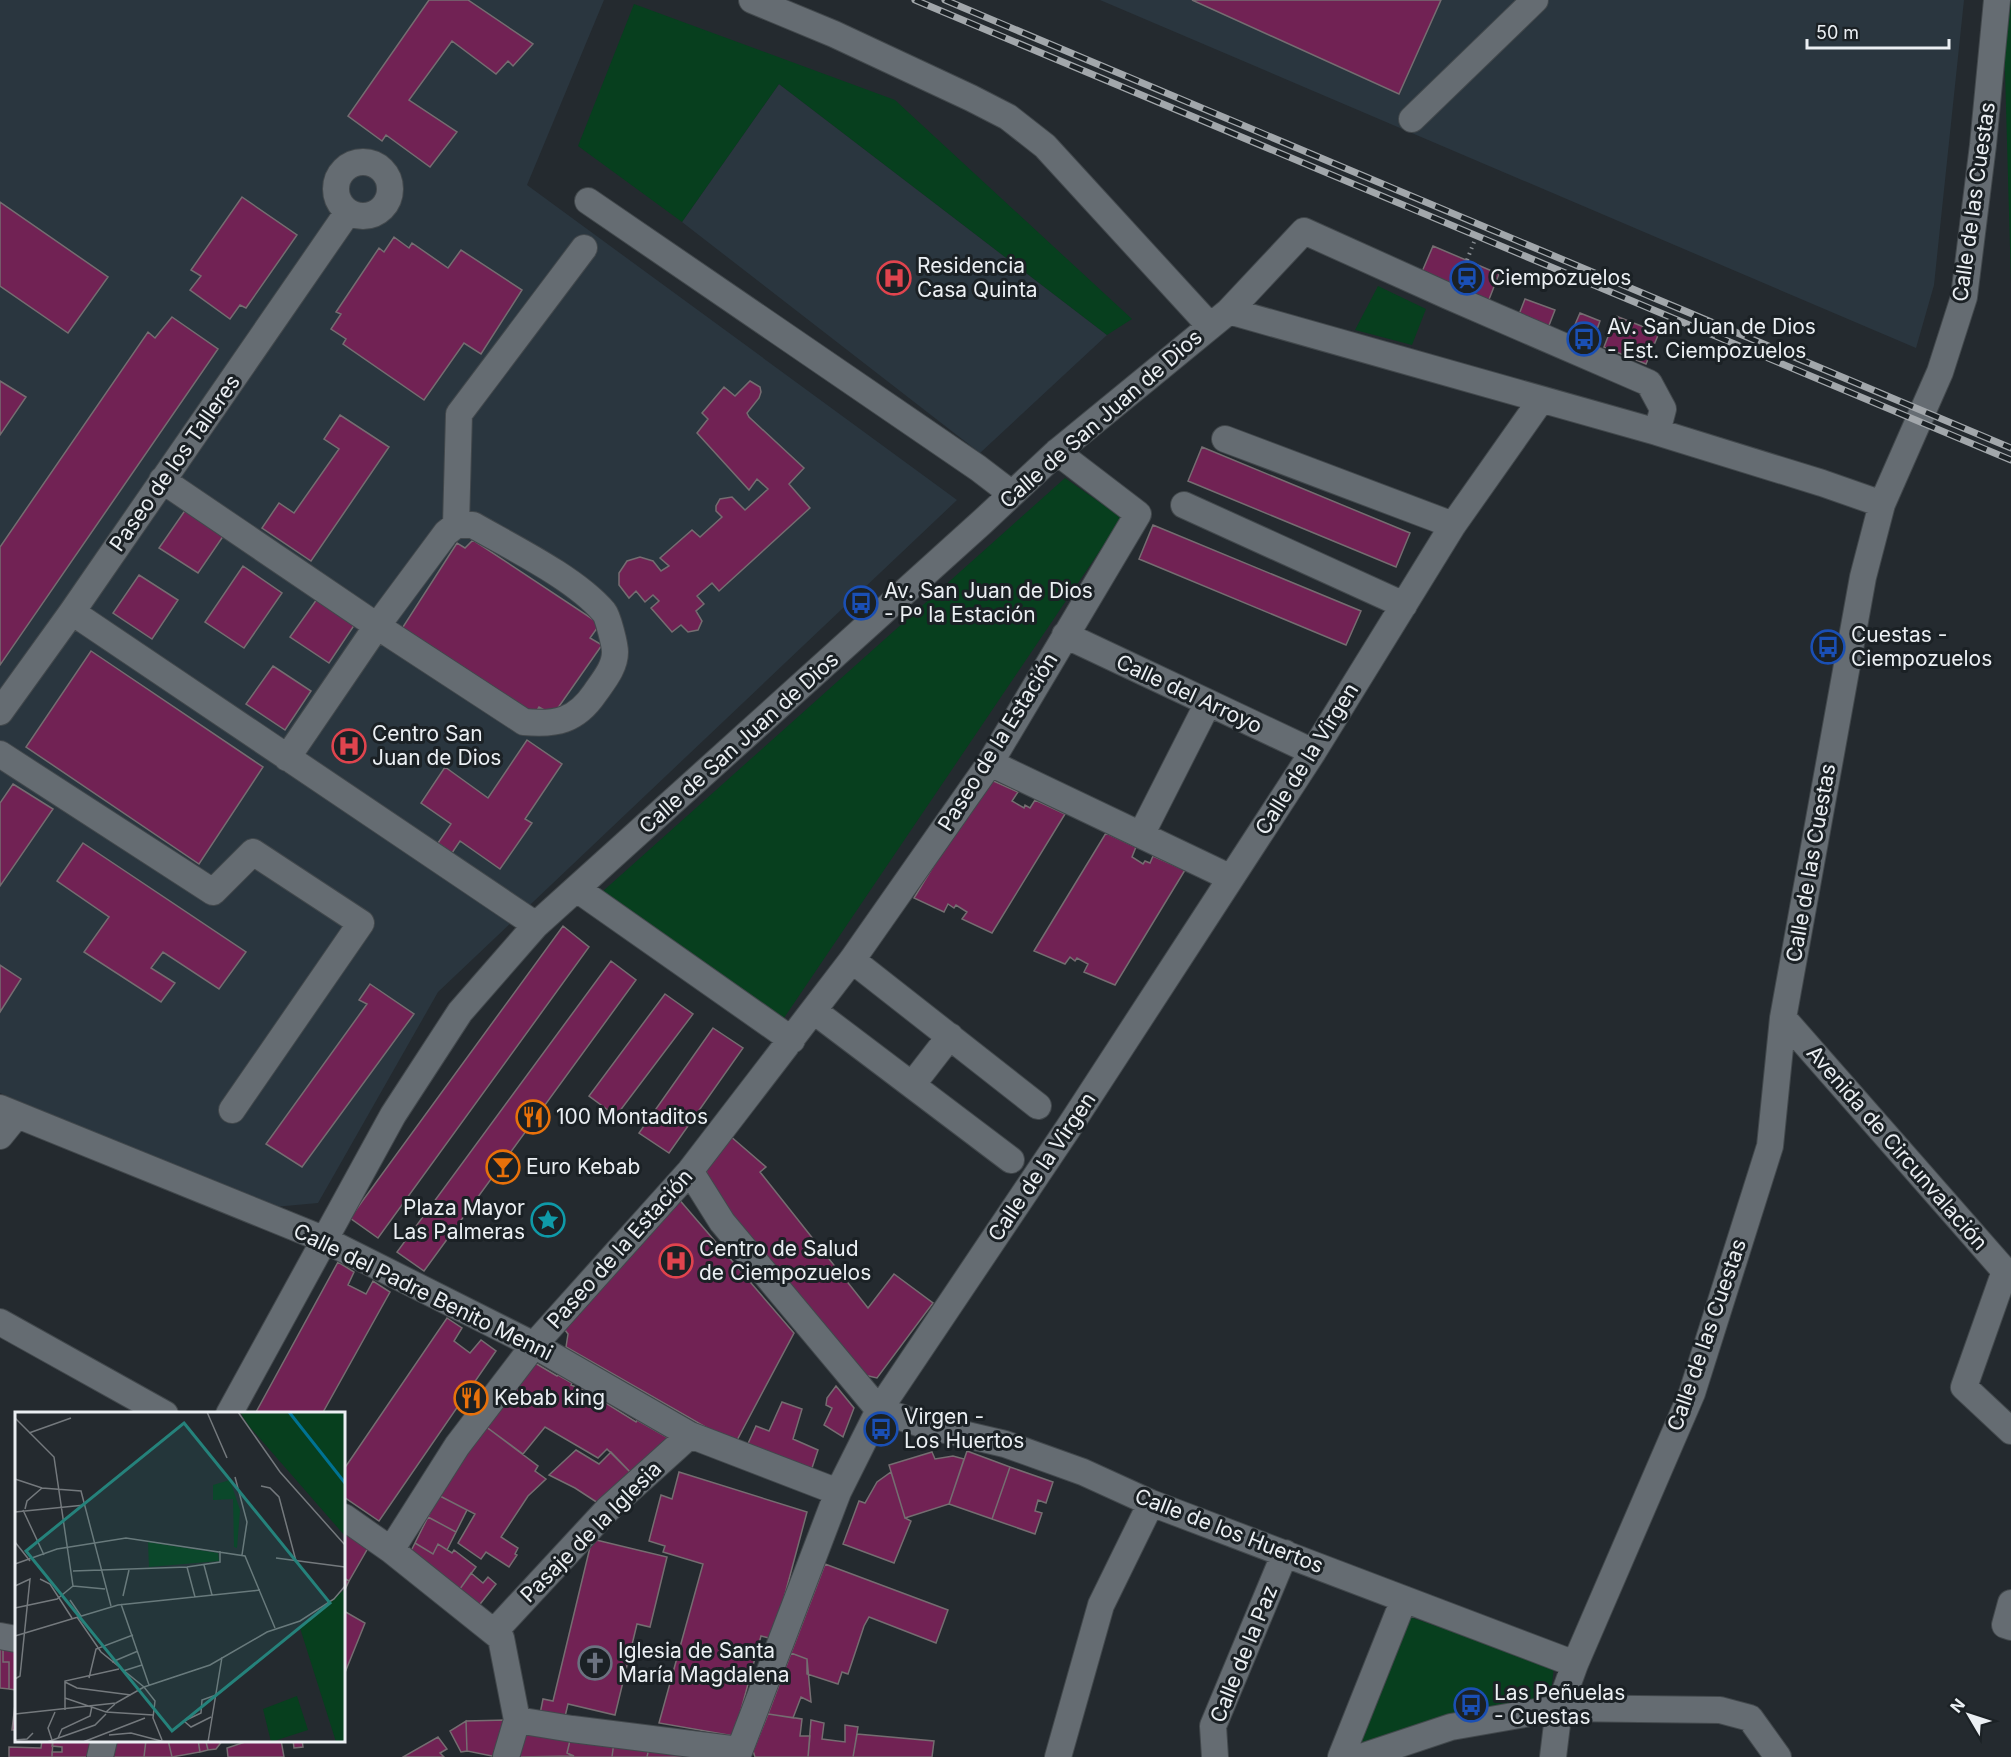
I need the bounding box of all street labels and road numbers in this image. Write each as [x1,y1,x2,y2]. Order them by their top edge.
street label: Calle de las Cuestas [1947,101,2000,303]
street label: Calle de San Juan de Dios [995,324,1207,513]
street label: Paseo de los Talleres [104,370,245,556]
street label: Calle de San Juan de Dios [634,647,843,839]
street label: Paseo de la Estación [933,648,1063,835]
street label: Calle del Arroyo [1112,649,1266,738]
street label: Calle de la Virgen [1250,678,1363,839]
street label: Calle de las Cuestas [1781,762,1840,964]
street label: Avenida de Circunvalación [1802,1040,1993,1255]
street label: Calle de la Virgen [983,1088,1101,1246]
street label: Paseo de la Estación [542,1164,698,1333]
street label: Calle del Padre Benito Menni [290,1218,557,1365]
street label: Calle de las Cuestas [1662,1236,1751,1434]
street label: Pasaje de la Iglesia [515,1456,666,1607]
street label: Calle de los Huertos [1131,1483,1327,1578]
street label: Calle de la Paz [1205,1581,1282,1726]

